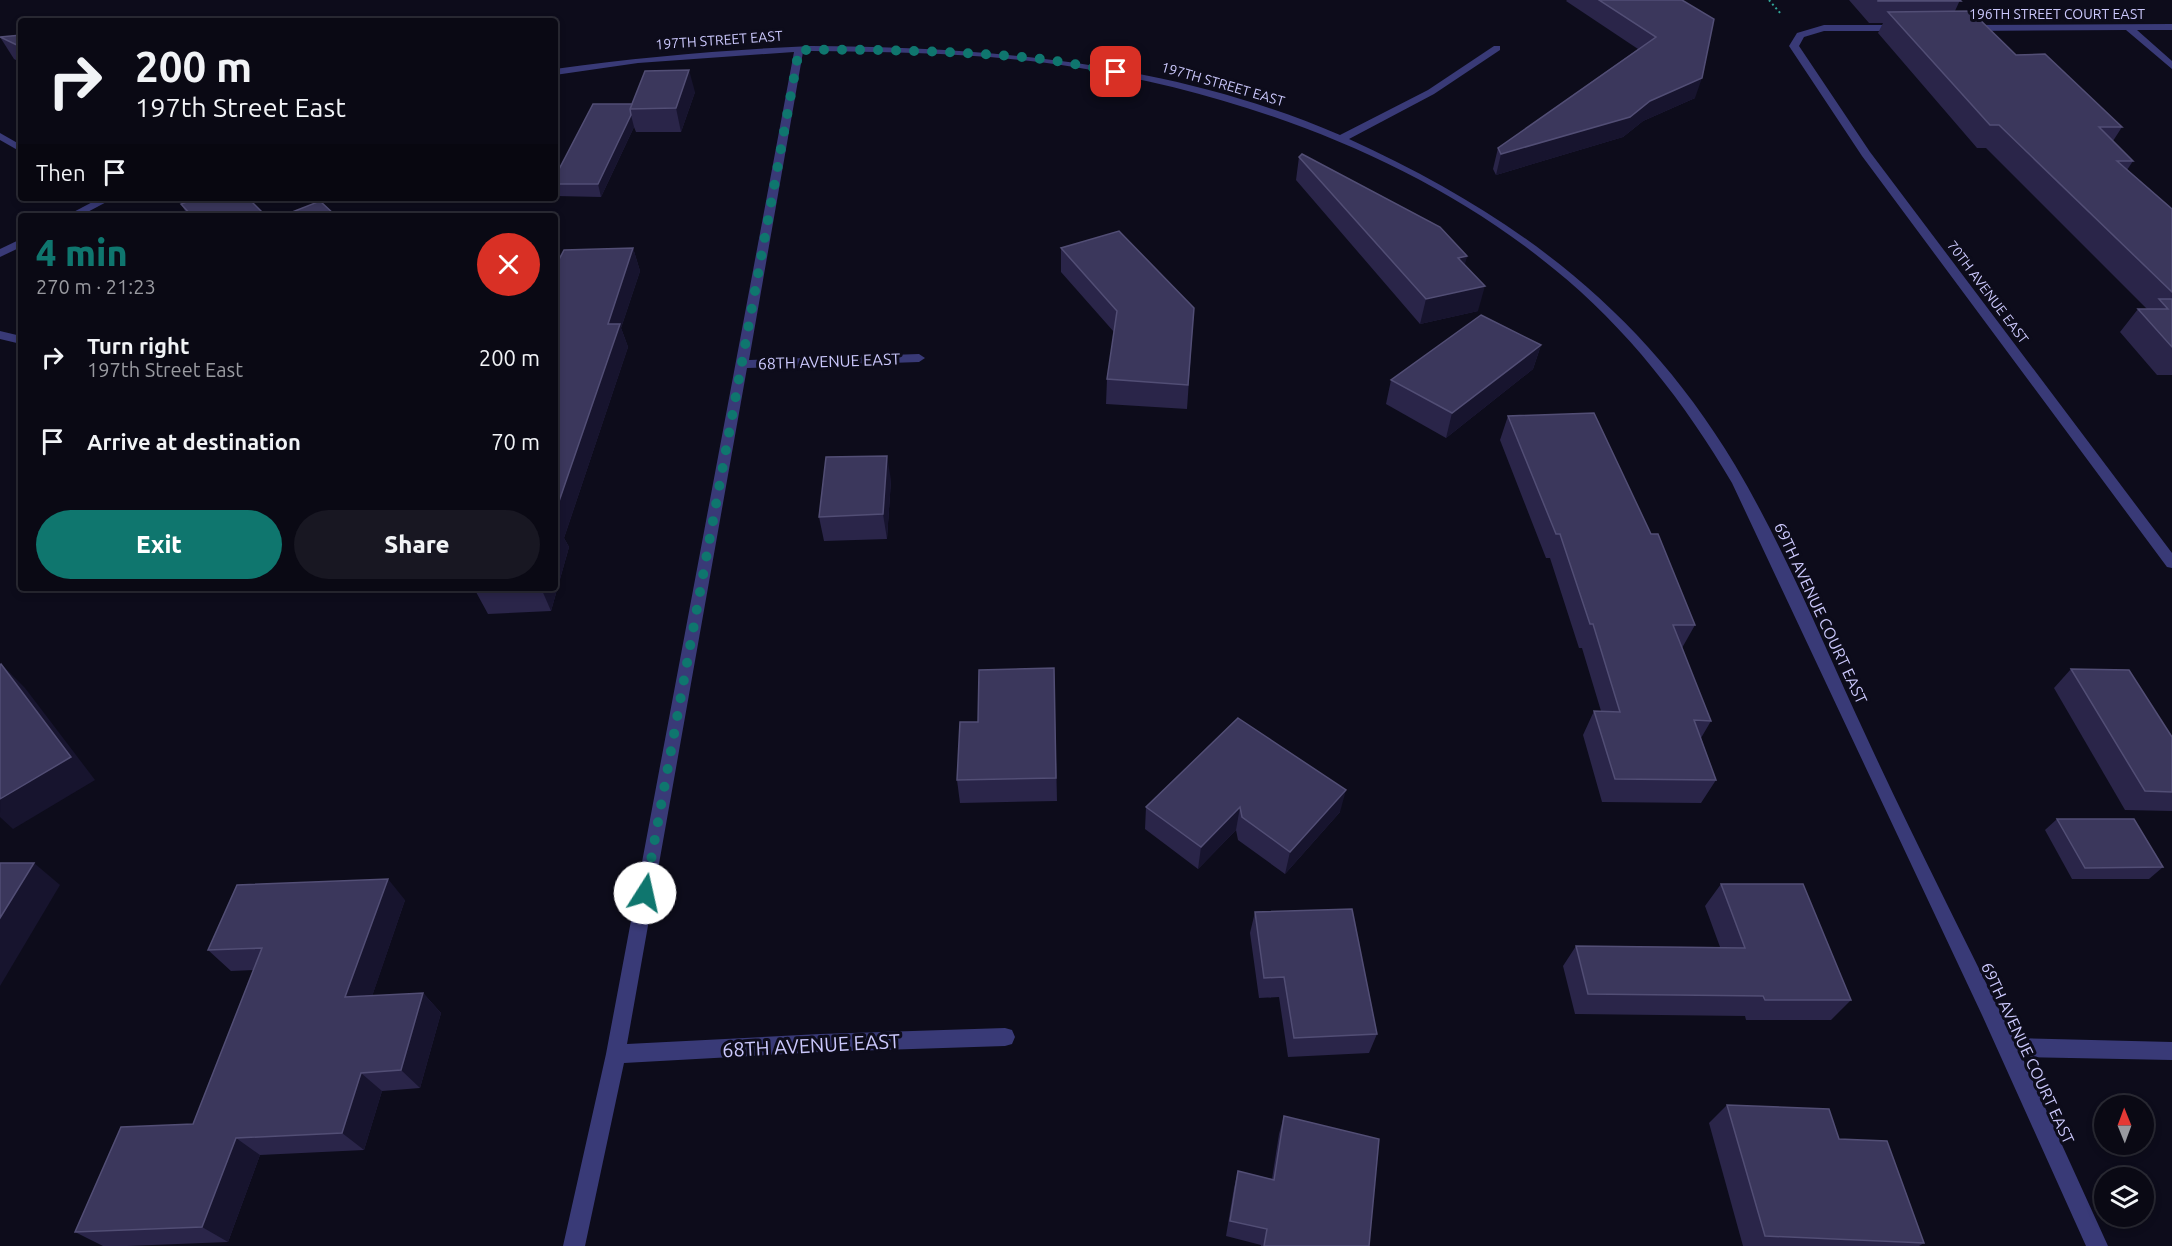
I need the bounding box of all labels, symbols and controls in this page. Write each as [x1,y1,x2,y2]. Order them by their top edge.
street label: 196TH STREET COURT EAST [1969,6,2145,22]
street label: 197TH STREET EAST [655,28,783,52]
icon: right [36,42,114,120]
text: 200 m [135,43,252,90]
pin [1090,46,1141,97]
icon: arrive [1099,55,1132,88]
street label: 197TH STREET EAST [1160,59,1287,109]
text: 197th Street East [135,92,346,122]
icon: arrive [98,156,131,189]
text: Then [36,160,86,185]
text: 4 min [36,232,128,273]
button: close [477,233,540,296]
street label: 70TH AVENUE EAST [1944,237,2032,347]
text: 270 m · 21:23 [36,275,156,298]
text: Turn right [87,333,189,358]
icon: right [36,341,69,374]
text: 200 m [479,345,540,370]
street label: 68TH AVENUE EAST [757,350,901,372]
text: 197th Street East [87,358,243,381]
icon: arrive [36,425,69,458]
text: Arrive at destination [87,429,301,454]
text: 70 m [491,429,540,454]
button: Exit [36,510,282,579]
button: Share [294,510,540,579]
street label: 69TH AVENUE COURT EAST [1771,519,1871,707]
position arrow [613,861,677,925]
street label: 69TH AVENUE COURT EAST [1978,959,2078,1147]
street label: 68TH AVENUE EAST [721,1029,901,1061]
north arrow [2094,1095,2154,1155]
map controls [2094,1095,2154,1227]
button: layers [2094,1167,2154,1227]

